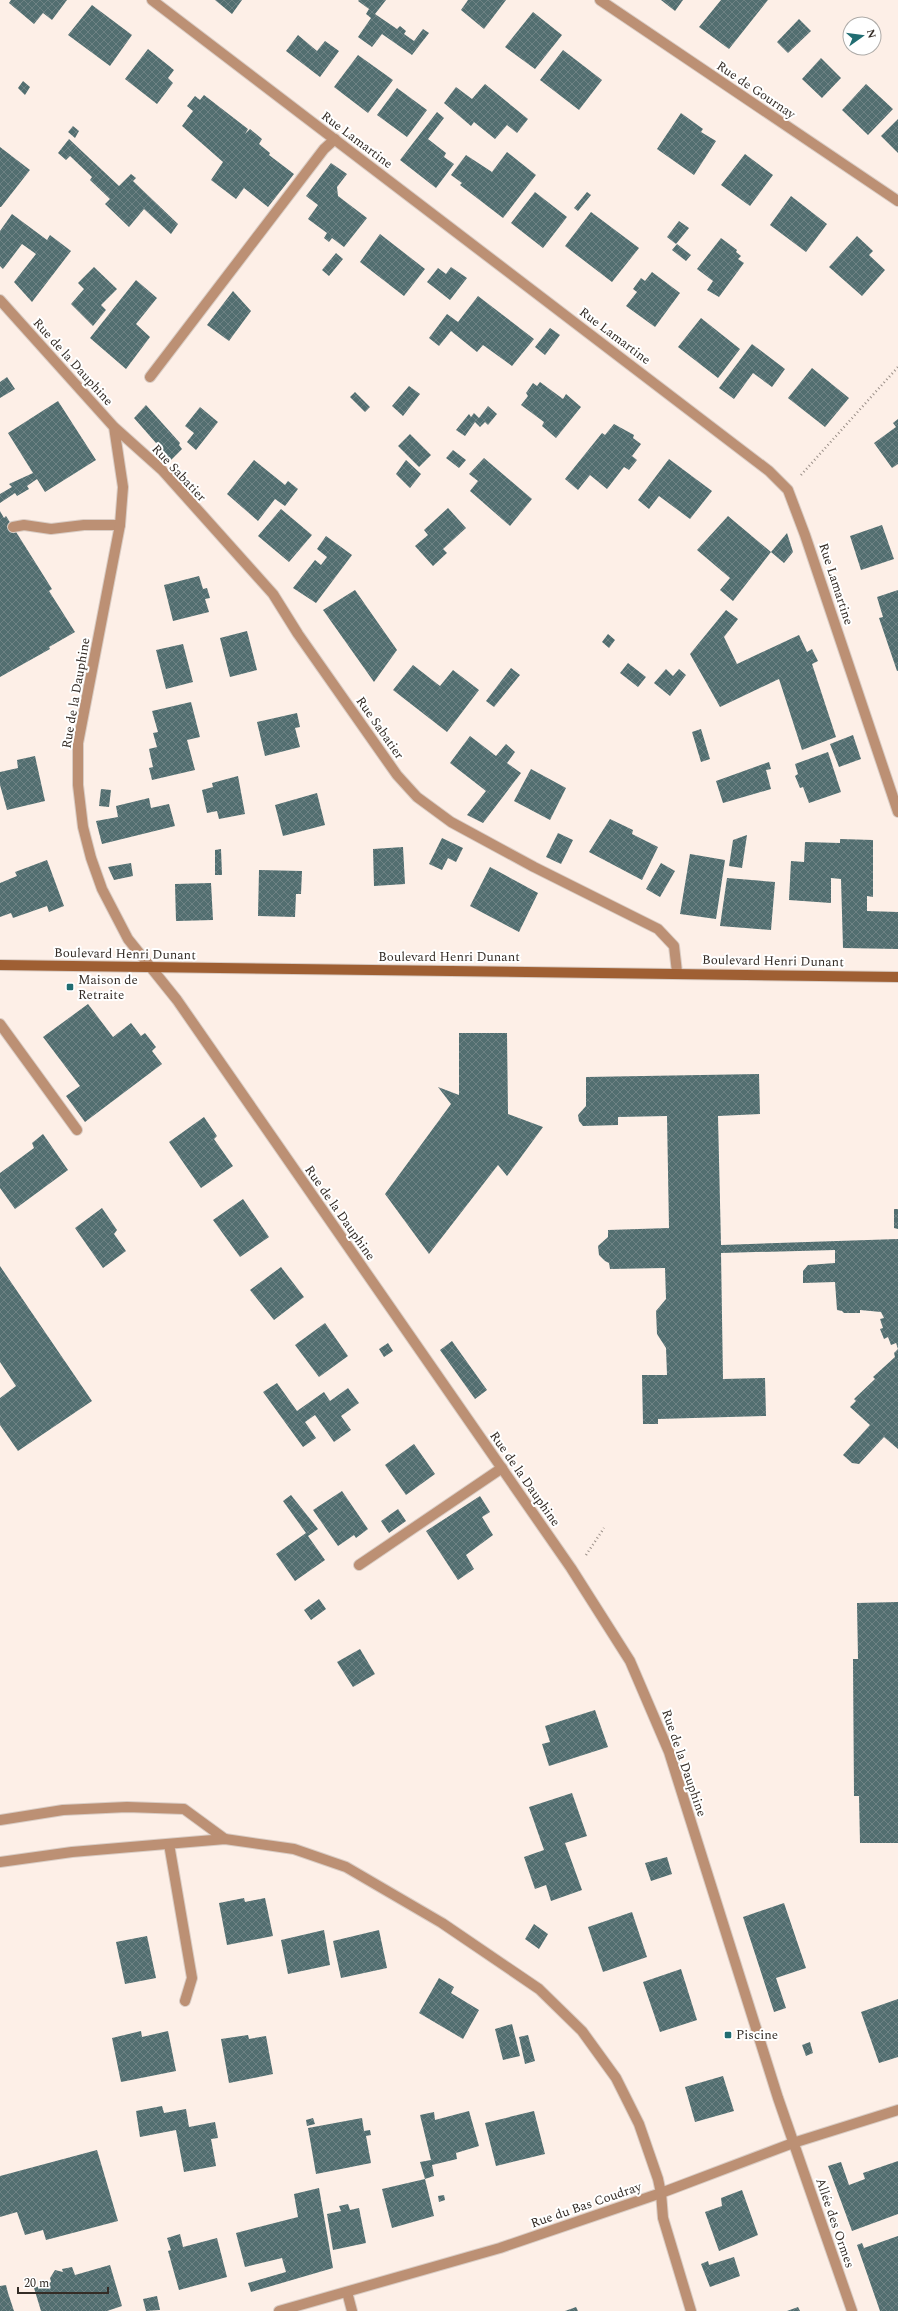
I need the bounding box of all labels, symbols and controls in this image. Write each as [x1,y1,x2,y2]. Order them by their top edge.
north arrow [842,16,882,56]
text: N [862,27,881,40]
street label: Rue de Gournay [712,56,800,124]
street label: Rue Lamartine [317,106,397,174]
street label: Rue Lamartine [575,302,655,370]
street label: Rue de la Dauphine [28,314,118,410]
street label: Rue Sabatier [147,440,211,506]
street label: Rue Lamartine [813,540,859,628]
street label: Rue de la Dauphine [56,636,96,750]
street label: Rue Sabatier [351,692,409,764]
street label: Boulevard Henri Dunant [54,943,196,965]
street label: Boulevard Henri Dunant [378,947,520,967]
street label: Boulevard Henri Dunant [702,950,844,972]
place label: Maison de Retraite [78,970,138,1005]
marker: Maison de Retraite [65,982,75,992]
street label: Rue de la Dauphine [300,1161,380,1265]
street label: Rue de la Dauphine [485,1427,565,1531]
street label: Rue de la Dauphine [656,1707,712,1819]
place label: Piscine [736,2025,778,2045]
marker: Piscine [723,2030,733,2040]
street label: Allée des Ormes [810,2175,860,2271]
street label: Rue du Bas Coudray [528,2176,645,2233]
scale bar [18,2269,108,2295]
text: 20 m [24,2274,49,2293]

